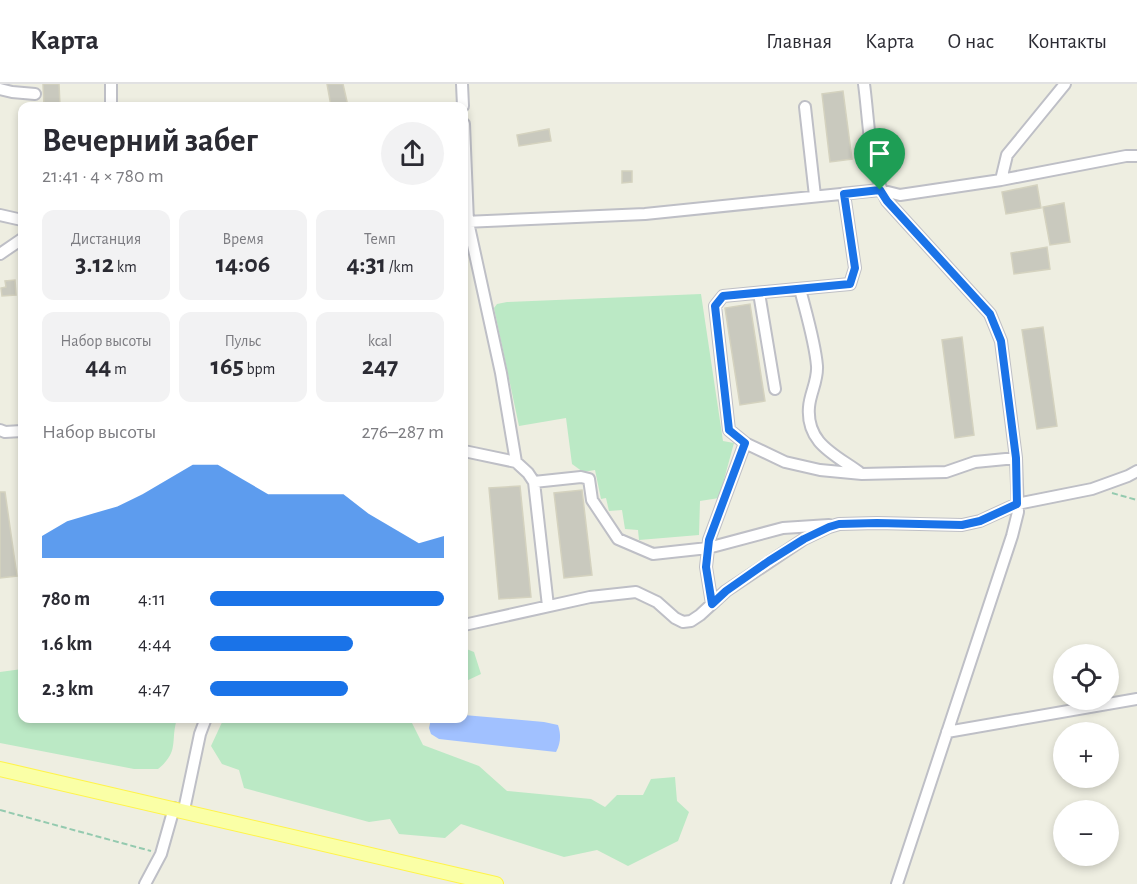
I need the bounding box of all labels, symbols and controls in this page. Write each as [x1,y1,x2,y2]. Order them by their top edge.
text: Карта [30,27,99,55]
text: Главная [766,31,832,52]
text: Карта [865,31,914,52]
text: О нас [947,31,994,52]
text: Контакты [1027,31,1107,52]
button: share [381,122,444,185]
text: Вечерний забег [42,125,258,158]
pin [854,128,905,190]
icon: arrive [863,137,896,170]
text: 21:41 · 4 × 780 m [42,166,164,186]
text: Дистанция [71,231,141,247]
text: Время [222,231,264,247]
text: Темп [364,231,396,247]
text: 3.12 [75,251,114,277]
text: 14:06 [216,251,270,277]
text: 4:31 [347,251,386,277]
text: km [114,259,137,275]
text: /km [386,259,413,275]
text: Набор высоты [60,333,152,349]
text: Пульс [224,333,262,349]
text: kcal [368,333,392,349]
text: 44 [85,353,111,379]
text: 165 [211,353,244,379]
text: 247 [362,353,398,379]
text: m [111,361,127,377]
text: bpm [244,361,275,377]
text: Набор высоты [42,422,156,442]
text: 276–287 m [361,422,444,442]
text: 780 m [42,589,90,609]
text: 4:11 [138,589,166,609]
text: 1.6 km [42,634,93,654]
text: 4:44 [138,634,171,654]
map controls [1053,644,1119,866]
button: locate [1053,644,1119,710]
text: 2.3 km [42,679,94,699]
text: 4:47 [138,679,170,699]
button: + [1053,722,1119,788]
button: − [1053,800,1119,866]

